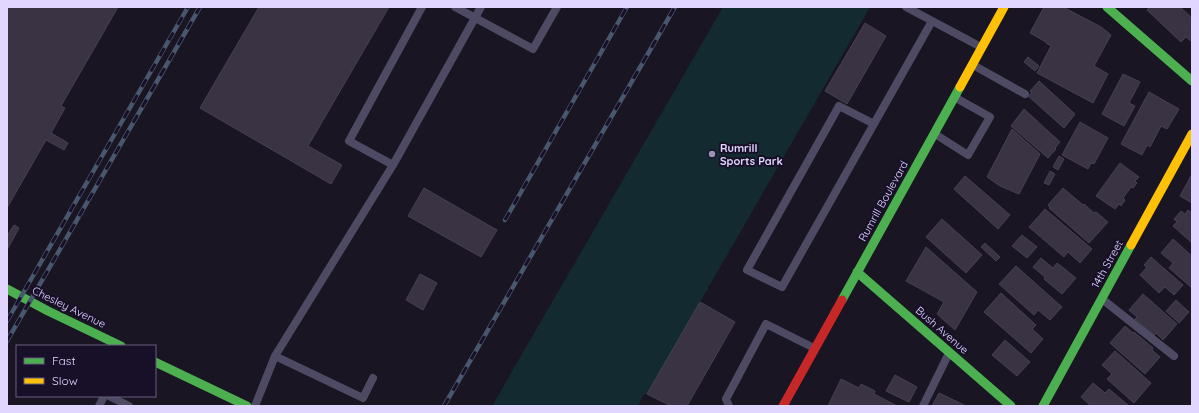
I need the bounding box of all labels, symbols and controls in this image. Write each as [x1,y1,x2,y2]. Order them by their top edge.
place label: Rumrill Sports Park [720,141,783,168]
marker: Rumrill Sports Park [707,149,717,159]
street label: Rumrill Boulevard [855,158,911,244]
street label: 14th Street [1088,237,1126,290]
street label: Chesley Avenue [30,283,108,331]
street label: Bush Avenue [913,303,971,357]
legend [16,345,156,397]
text: Fast [52,353,76,368]
text: Slow [52,373,78,388]

